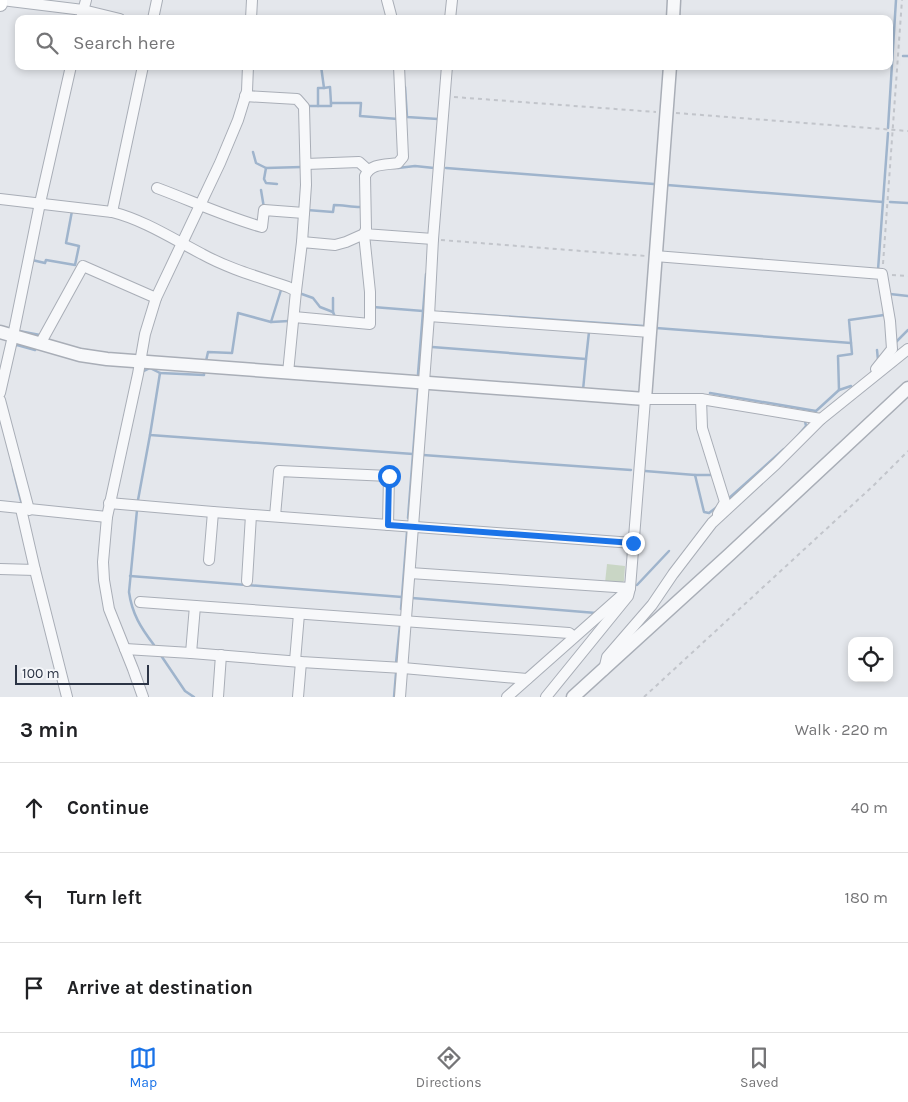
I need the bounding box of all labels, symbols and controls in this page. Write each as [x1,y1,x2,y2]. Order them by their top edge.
search box [15,15,893,70]
icon: search [33,29,61,57]
text: Search here [73,32,175,54]
route start [378,465,401,488]
route end [622,532,645,555]
map controls [848,637,893,682]
button: locate [848,637,893,682]
scale bar [15,662,149,685]
text: 100 m [22,665,60,682]
text: 3 min [20,718,78,742]
text: Walk · 220 m [795,720,888,739]
icon: ahead [20,794,48,822]
text: Continue [67,797,149,819]
text: 40 m [851,798,888,817]
icon: left [20,884,48,912]
text: Turn left [67,887,142,909]
text: 180 m [845,888,888,907]
icon: arrive [20,974,48,1002]
text: Arrive at destination [67,977,253,999]
tab: Map [129,1044,157,1091]
tab: Directions [416,1044,482,1091]
tab: Saved [740,1044,779,1091]

